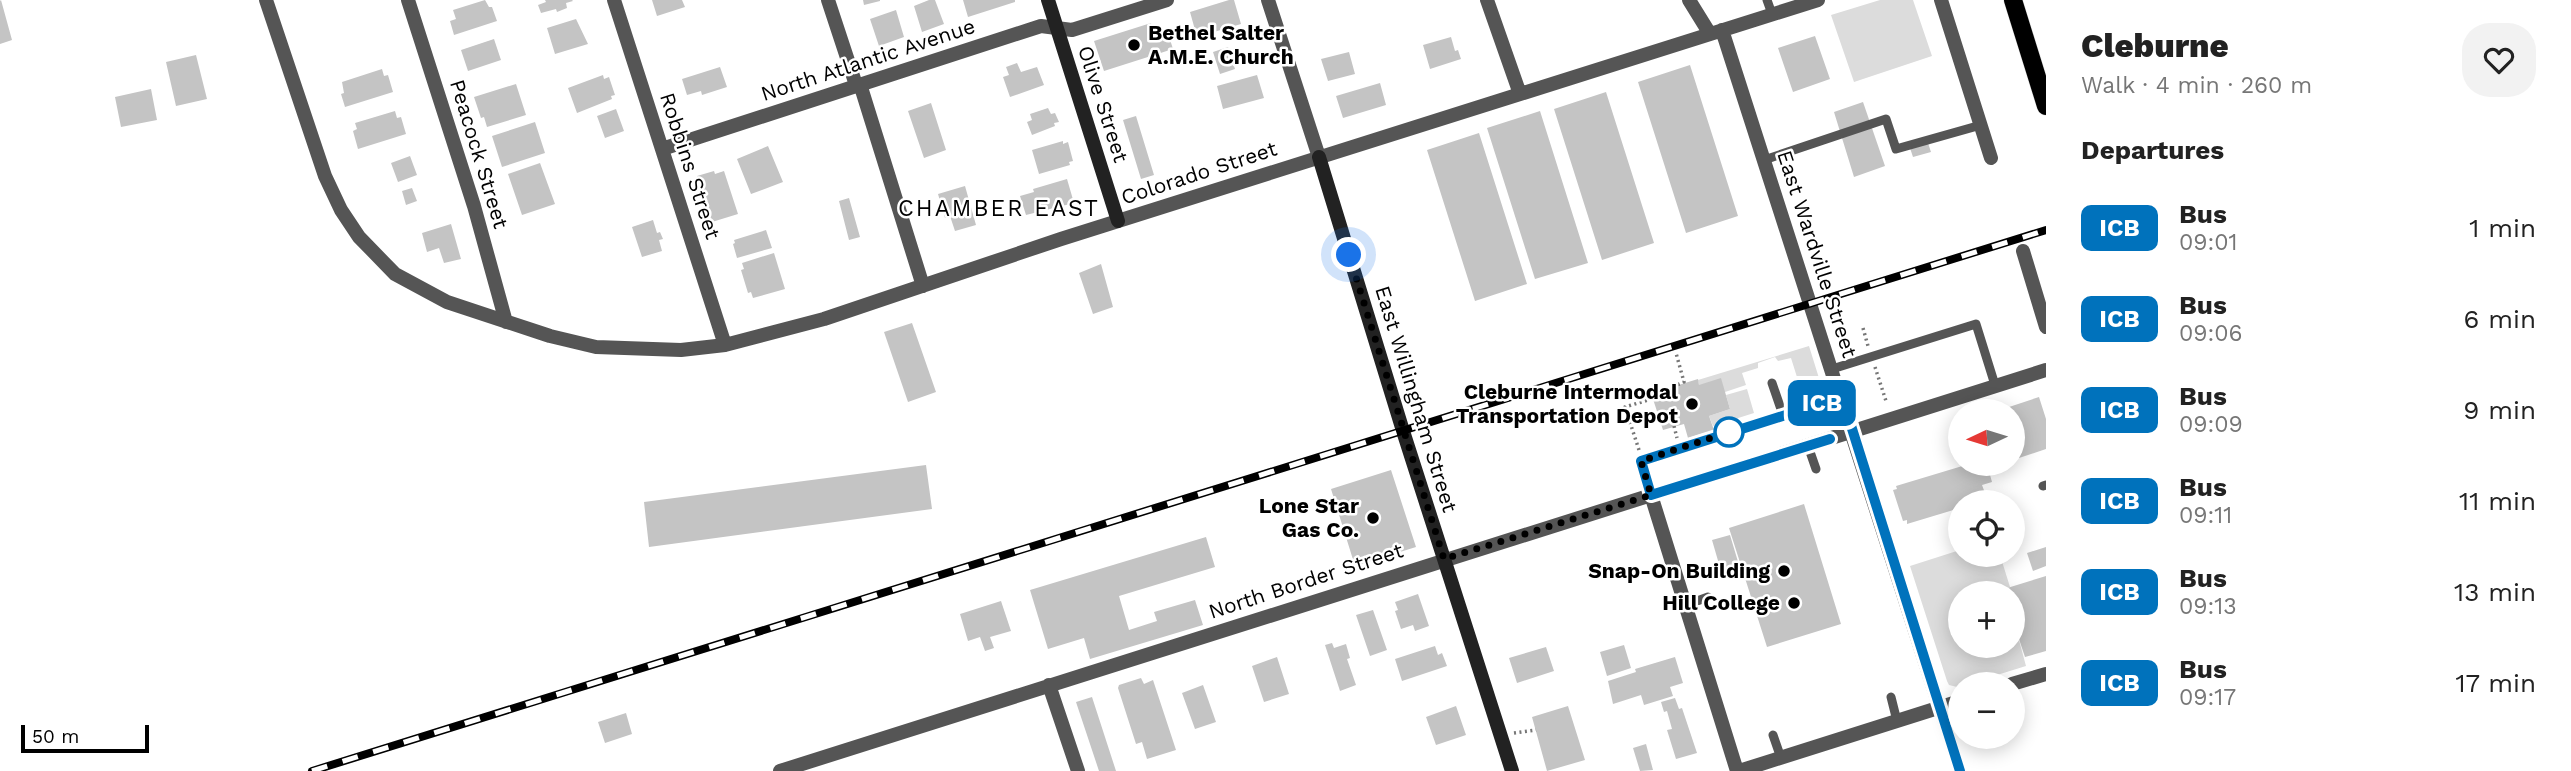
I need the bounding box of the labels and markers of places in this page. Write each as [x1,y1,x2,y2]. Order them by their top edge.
place label: Bethel Salter A.M.E. Church [1148,20,1294,69]
marker: Bethel Salter A.M.E. Church [1126,37,1142,53]
place label: Cleburne Intermodal Transportation Depot [1456,379,1678,428]
marker: Cleburne Intermodal Transportation Depot [1684,396,1700,412]
unlabelled marker [1714,417,1744,447]
place label: Lone Star Gas Co. [1259,493,1359,542]
marker: Lone Star Gas Co. [1365,510,1381,526]
place label: Snap-On Building [1588,558,1770,583]
marker: Snap-On Building [1776,563,1792,579]
place label: Hill College [1662,590,1780,615]
marker: Hill College [1786,595,1802,611]

